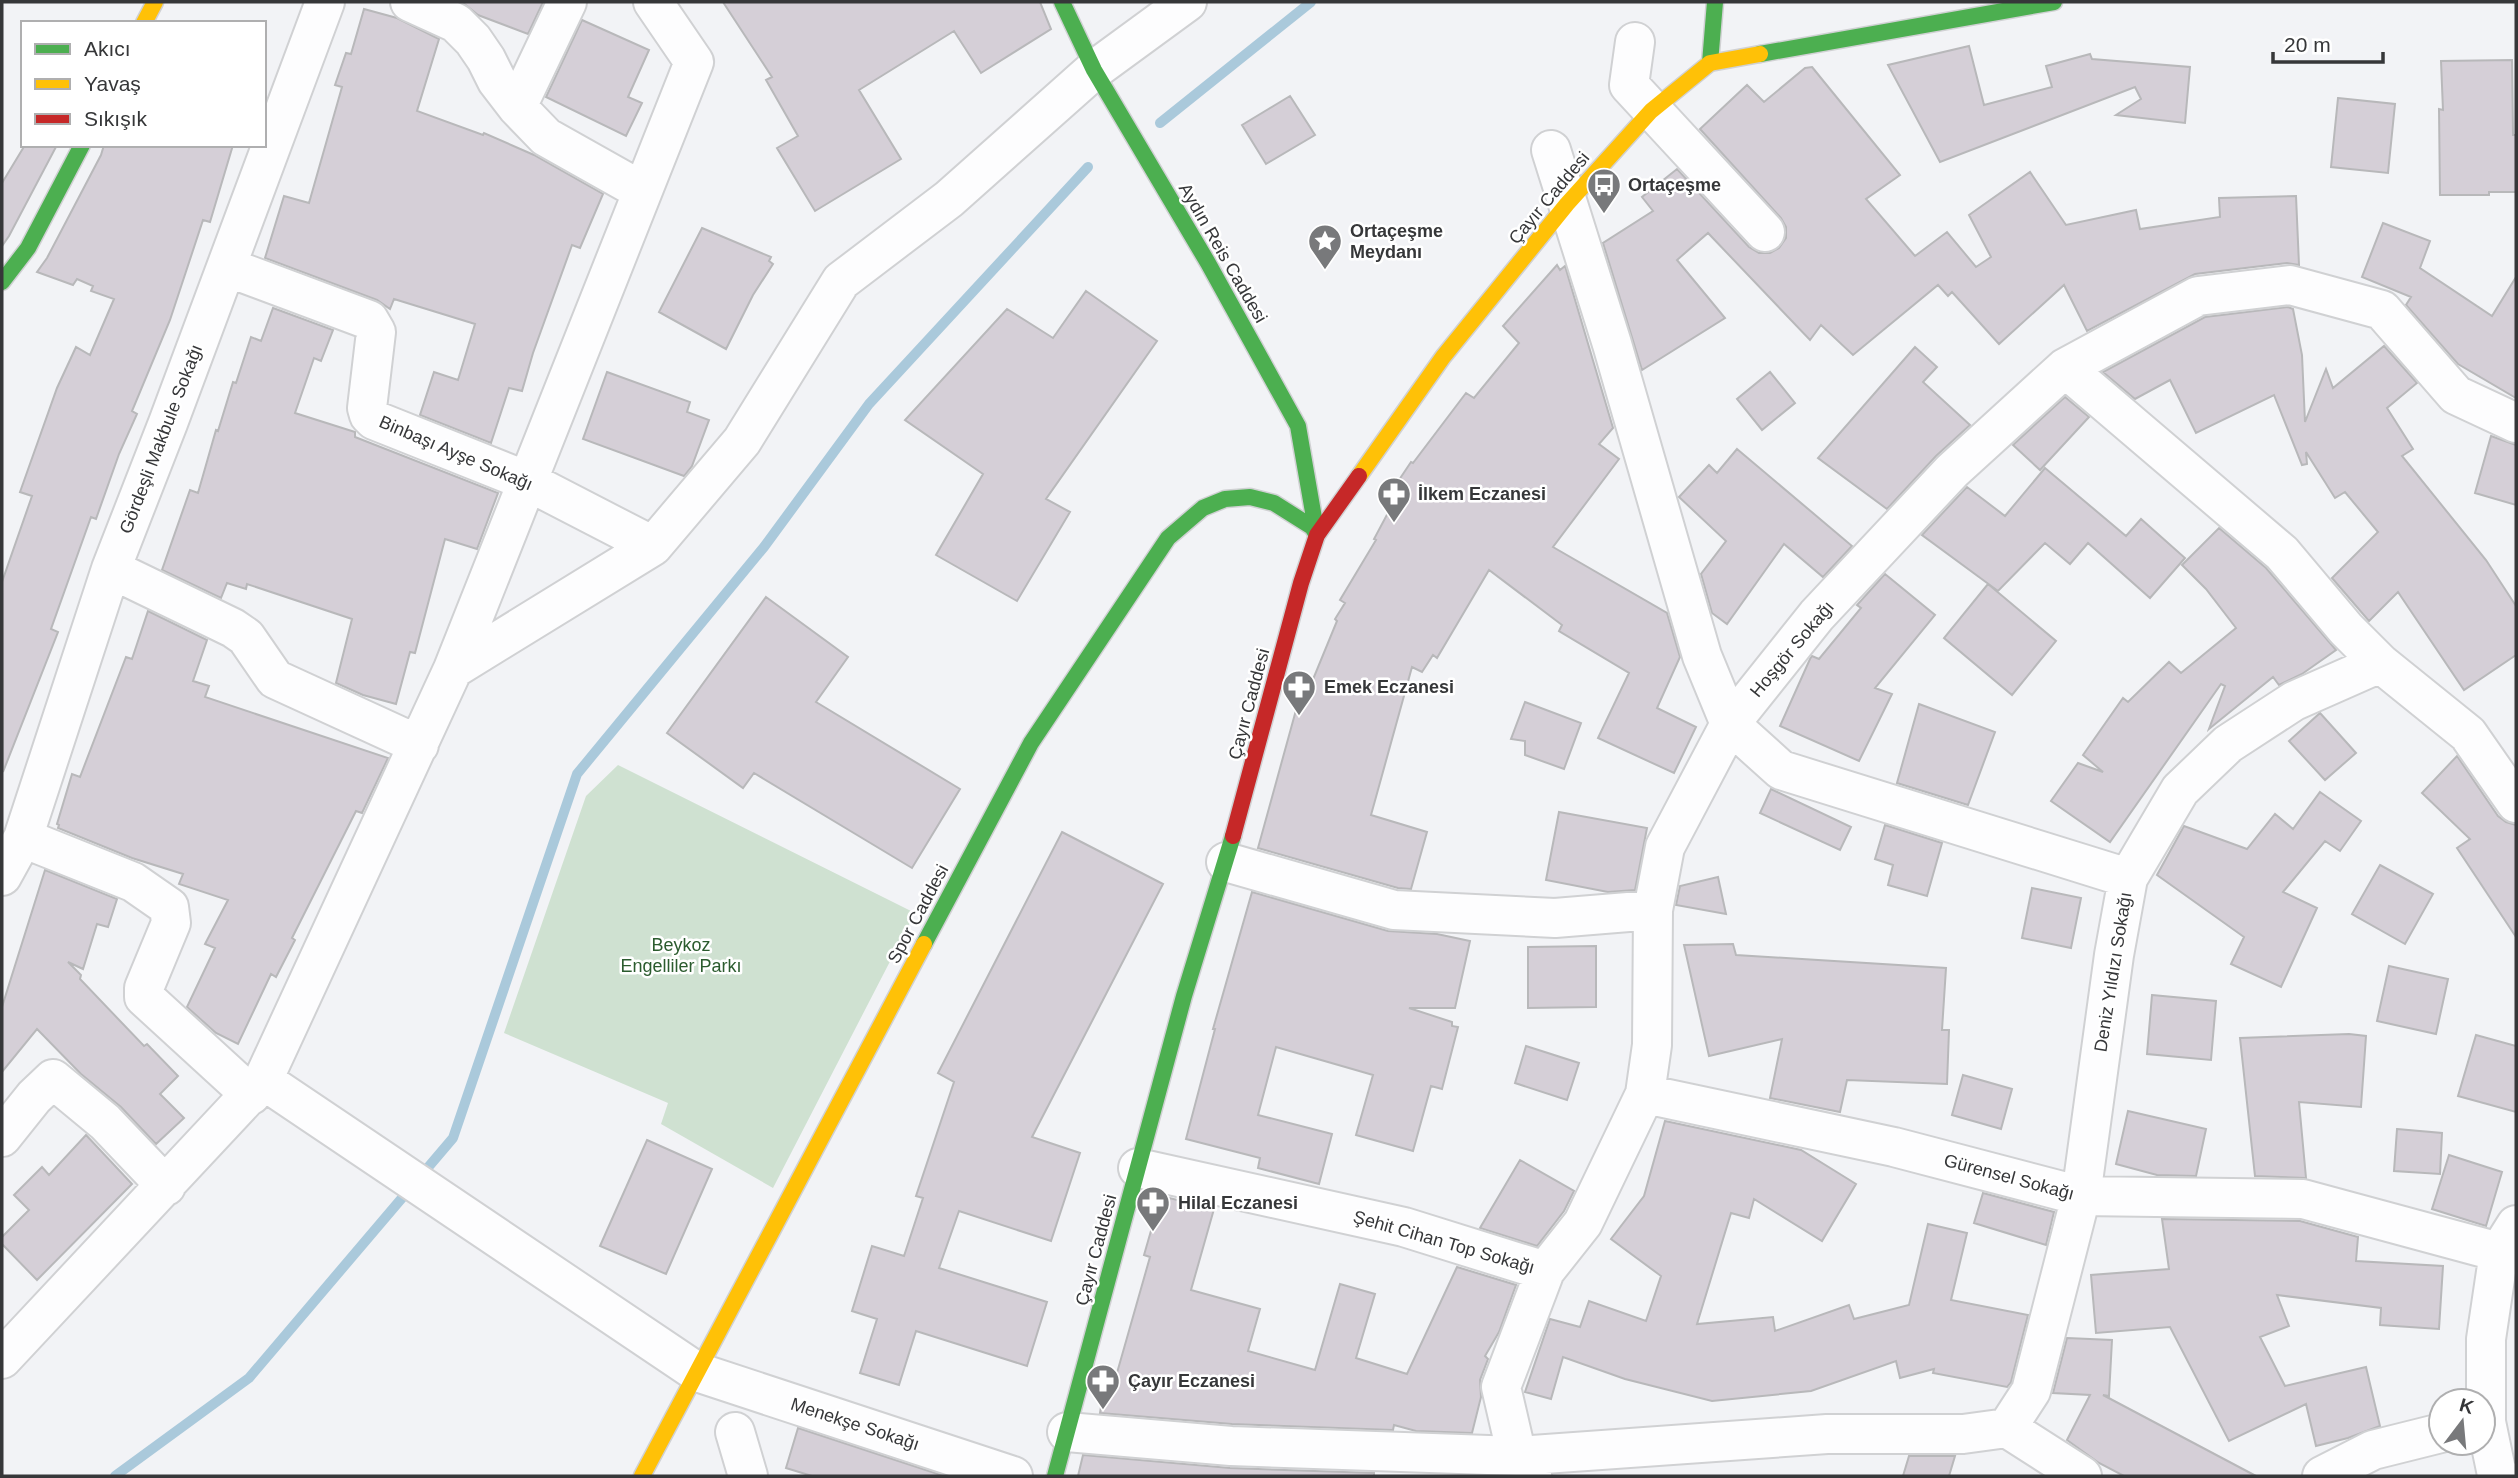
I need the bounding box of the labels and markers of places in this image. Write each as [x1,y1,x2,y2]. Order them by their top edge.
bus stop icon: Ortaçeşme [1585,166,1623,215]
place label: Ortaçeşme [1628,175,1721,195]
place label: Ortaçeşme Meydanı [1350,221,1443,262]
place icon: Ortaçeşme Meydanı [1306,222,1344,271]
pharmacy icon: İlkem Eczanesi [1375,475,1413,524]
place label: İlkem Eczanesi [1418,484,1546,504]
pharmacy icon: Emek Eczanesi [1280,668,1318,717]
place label: Emek Eczanesi [1324,677,1454,697]
pharmacy icon: Hilal Eczanesi [1134,1184,1172,1233]
place label: Hilal Eczanesi [1178,1193,1298,1213]
pharmacy icon: Çayır Eczanesi [1084,1362,1122,1411]
place label: Çayır Eczanesi [1128,1371,1255,1391]

